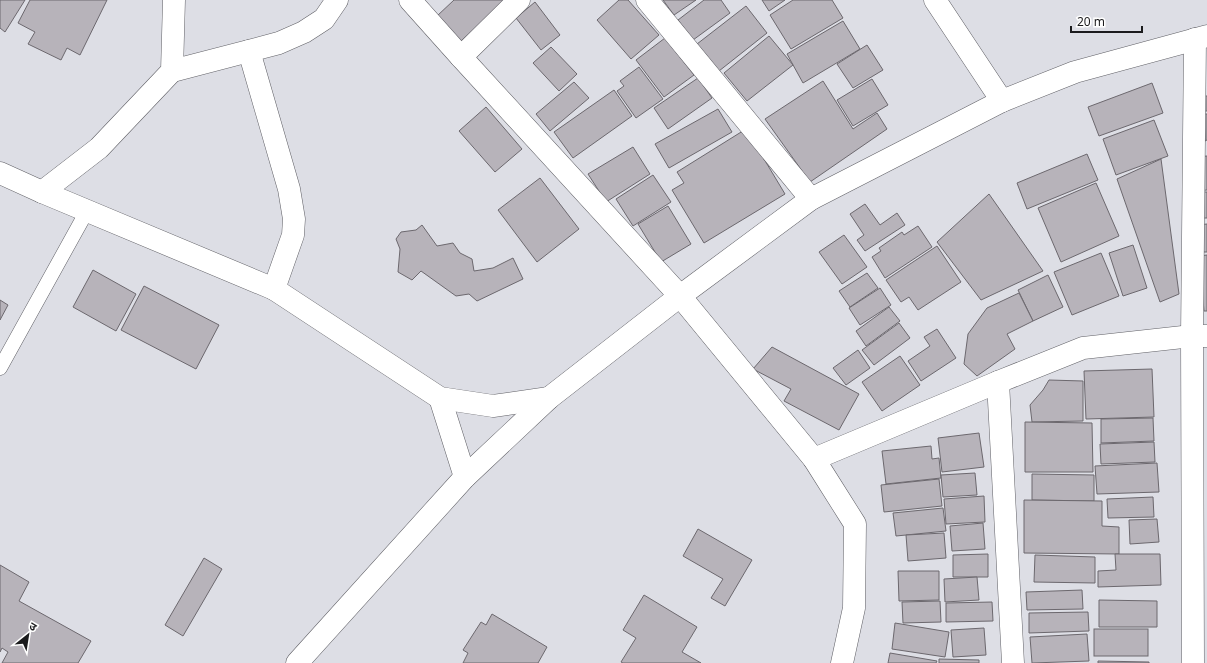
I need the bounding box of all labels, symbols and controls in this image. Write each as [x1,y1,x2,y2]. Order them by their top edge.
scale bar [1071,8,1142,34]
text: 20 m [1077,13,1105,30]
north arrow [8,615,48,655]
text: उ [27,618,40,634]

